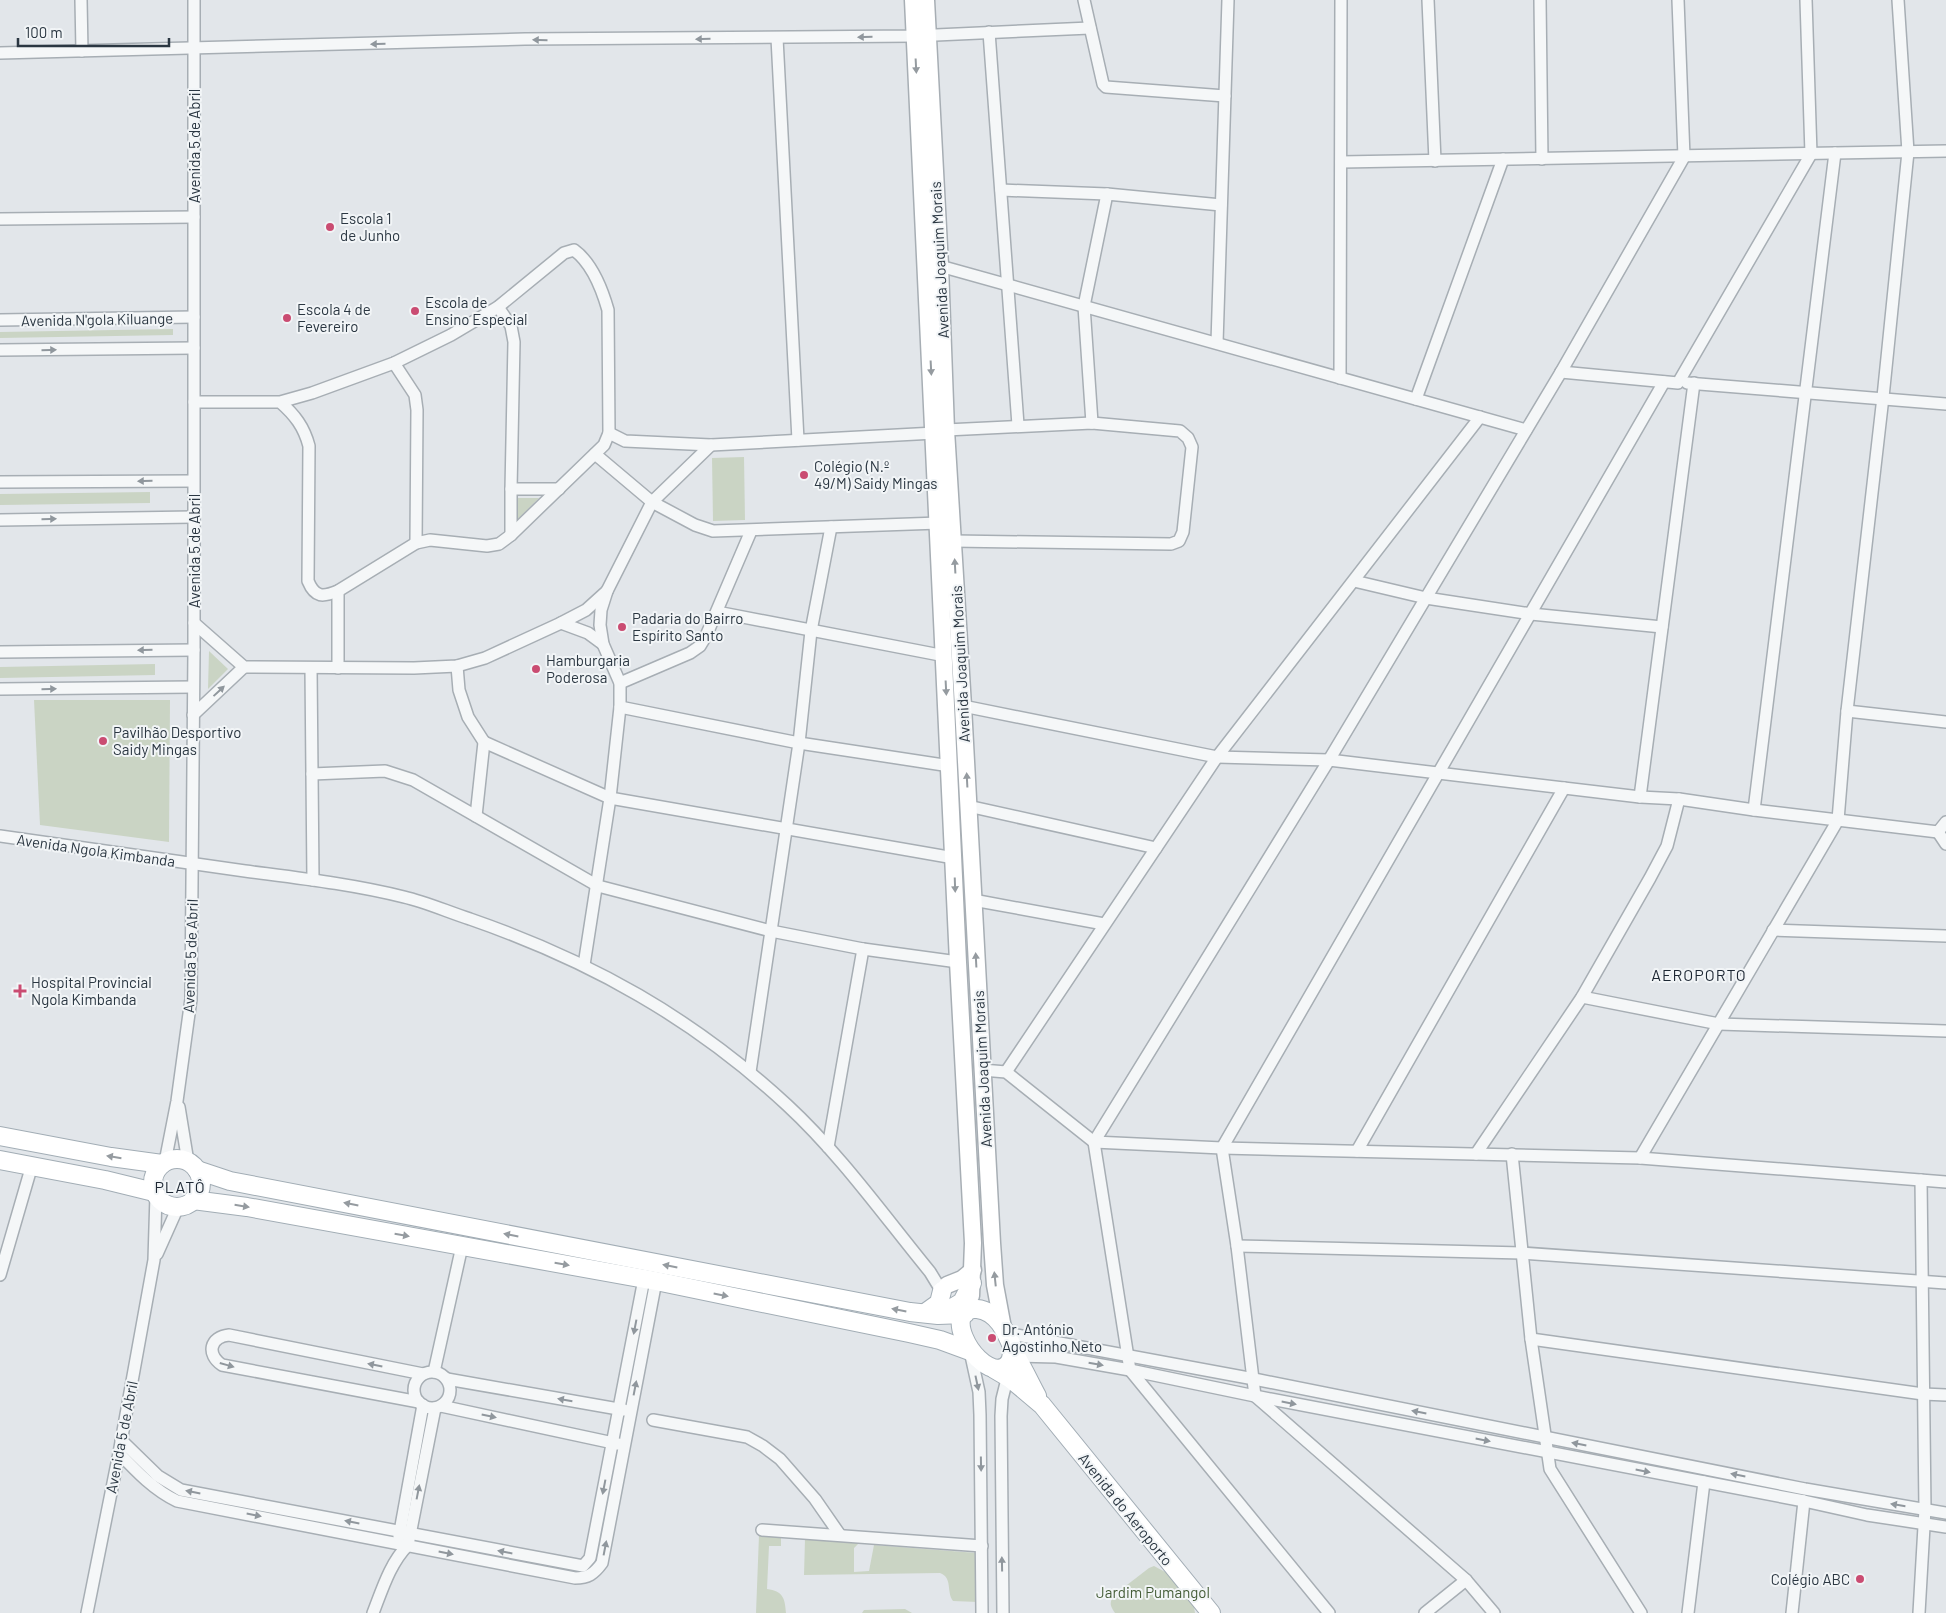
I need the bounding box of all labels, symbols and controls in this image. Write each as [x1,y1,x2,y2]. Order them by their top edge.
scale bar [18,15,169,47]
text: 100 m [25,23,63,41]
one-way arrow [857,33,873,41]
one-way arrow [695,35,711,43]
one-way arrow [532,36,548,44]
one-way arrow [370,40,386,48]
one-way arrow [912,58,920,74]
street label: Avenida 5 de Abril [185,89,203,203]
street label: Avenida Joaquim Morais [926,181,952,339]
place label: Escola 1 de Junho [340,209,400,244]
marker: Escola 1 de Junho [324,221,336,233]
place label: Escola de Ensino Especial [425,293,528,328]
place label: Escola 4 de Fevereiro [297,300,371,335]
marker: Escola de Ensino Especial [409,305,421,317]
street label: Avenida N'gola Kiluange [21,309,173,329]
marker: Escola 4 de Fevereiro [281,312,293,324]
one-way arrow [41,346,57,354]
one-way arrow [928,361,936,377]
place label: Colégio (N.º 49/M) Saidy Mingas [814,457,938,492]
marker: Colégio (N.º 49/M) Saidy Mingas [798,469,810,481]
one-way arrow [136,477,152,485]
street label: Avenida 5 de Abril [185,494,203,608]
one-way arrow [41,515,57,523]
one-way arrow [950,557,958,573]
street label: Avenida Joaquim Morais [947,585,973,743]
place label: Padaria do Bairro Espírito Santo [632,609,744,644]
marker: Padaria do Bairro Espírito Santo [616,621,628,633]
one-way arrow [137,647,153,655]
place label: Hamburgaria Poderosa [546,651,630,686]
marker: Hamburgaria Poderosa [530,663,542,675]
one-way arrow [943,680,951,696]
one-way arrow [41,685,57,693]
one-way arrow [212,685,224,697]
place label: Pavilhão Desportivo Saidy Mingas [113,723,241,758]
marker: Pavilhão Desportivo Saidy Mingas [97,735,109,747]
one-way arrow [962,772,970,788]
street label: Avenida Ngola Kimbanda [16,830,176,870]
one-way arrow [951,878,959,894]
street label: Avenida 5 de Abril [179,899,201,1013]
one-way arrow [971,952,979,968]
district label: AEROPORTO [1651,965,1747,984]
place label: Hospital Provincial Ngola Kimbanda [31,973,152,1008]
marker: Hospital Provincial Ngola Kimbanda [13,984,27,998]
street label: Avenida Joaquim Morais [969,990,995,1148]
one-way arrow [106,1153,122,1161]
district label: PLATÔ [154,1177,206,1196]
one-way arrow [343,1200,359,1208]
one-way arrow [234,1203,250,1211]
one-way arrow [394,1231,410,1239]
one-way arrow [502,1231,518,1239]
one-way arrow [554,1260,569,1268]
one-way arrow [663,1262,678,1270]
one-way arrow [991,1271,999,1287]
one-way arrow [714,1291,730,1299]
one-way arrow [890,1305,906,1313]
one-way arrow [630,1319,638,1335]
place label: Dr. António Agostinho Neto [1002,1320,1102,1355]
marker: Dr. António Agostinho Neto [986,1332,998,1344]
one-way arrow [367,1360,383,1368]
one-way arrow [1088,1360,1104,1368]
one-way arrow [220,1361,235,1369]
one-way arrow [973,1375,981,1391]
street label: Avenida 5 de Abril [101,1379,141,1495]
one-way arrow [631,1380,639,1396]
one-way arrow [557,1396,573,1404]
one-way arrow [1282,1399,1298,1407]
one-way arrow [1411,1407,1427,1415]
one-way arrow [481,1412,496,1420]
one-way arrow [1476,1436,1491,1444]
one-way arrow [1570,1439,1586,1447]
street label: Avenida do Aeroporto [1075,1449,1177,1569]
one-way arrow [977,1456,985,1472]
one-way arrow [1635,1467,1651,1475]
one-way arrow [1730,1471,1746,1479]
one-way arrow [600,1479,608,1494]
one-way arrow [415,1484,423,1500]
one-way arrow [185,1488,200,1496]
one-way arrow [1890,1500,1906,1508]
one-way arrow [246,1512,262,1520]
one-way arrow [344,1518,360,1526]
one-way arrow [601,1539,609,1555]
one-way arrow [497,1547,513,1555]
one-way arrow [438,1549,454,1557]
one-way arrow [998,1556,1006,1572]
place label: Colégio ABC [1771,1570,1850,1588]
marker: Colégio ABC [1854,1573,1866,1585]
park label: Jardim Pumangol [1096,1583,1210,1601]

